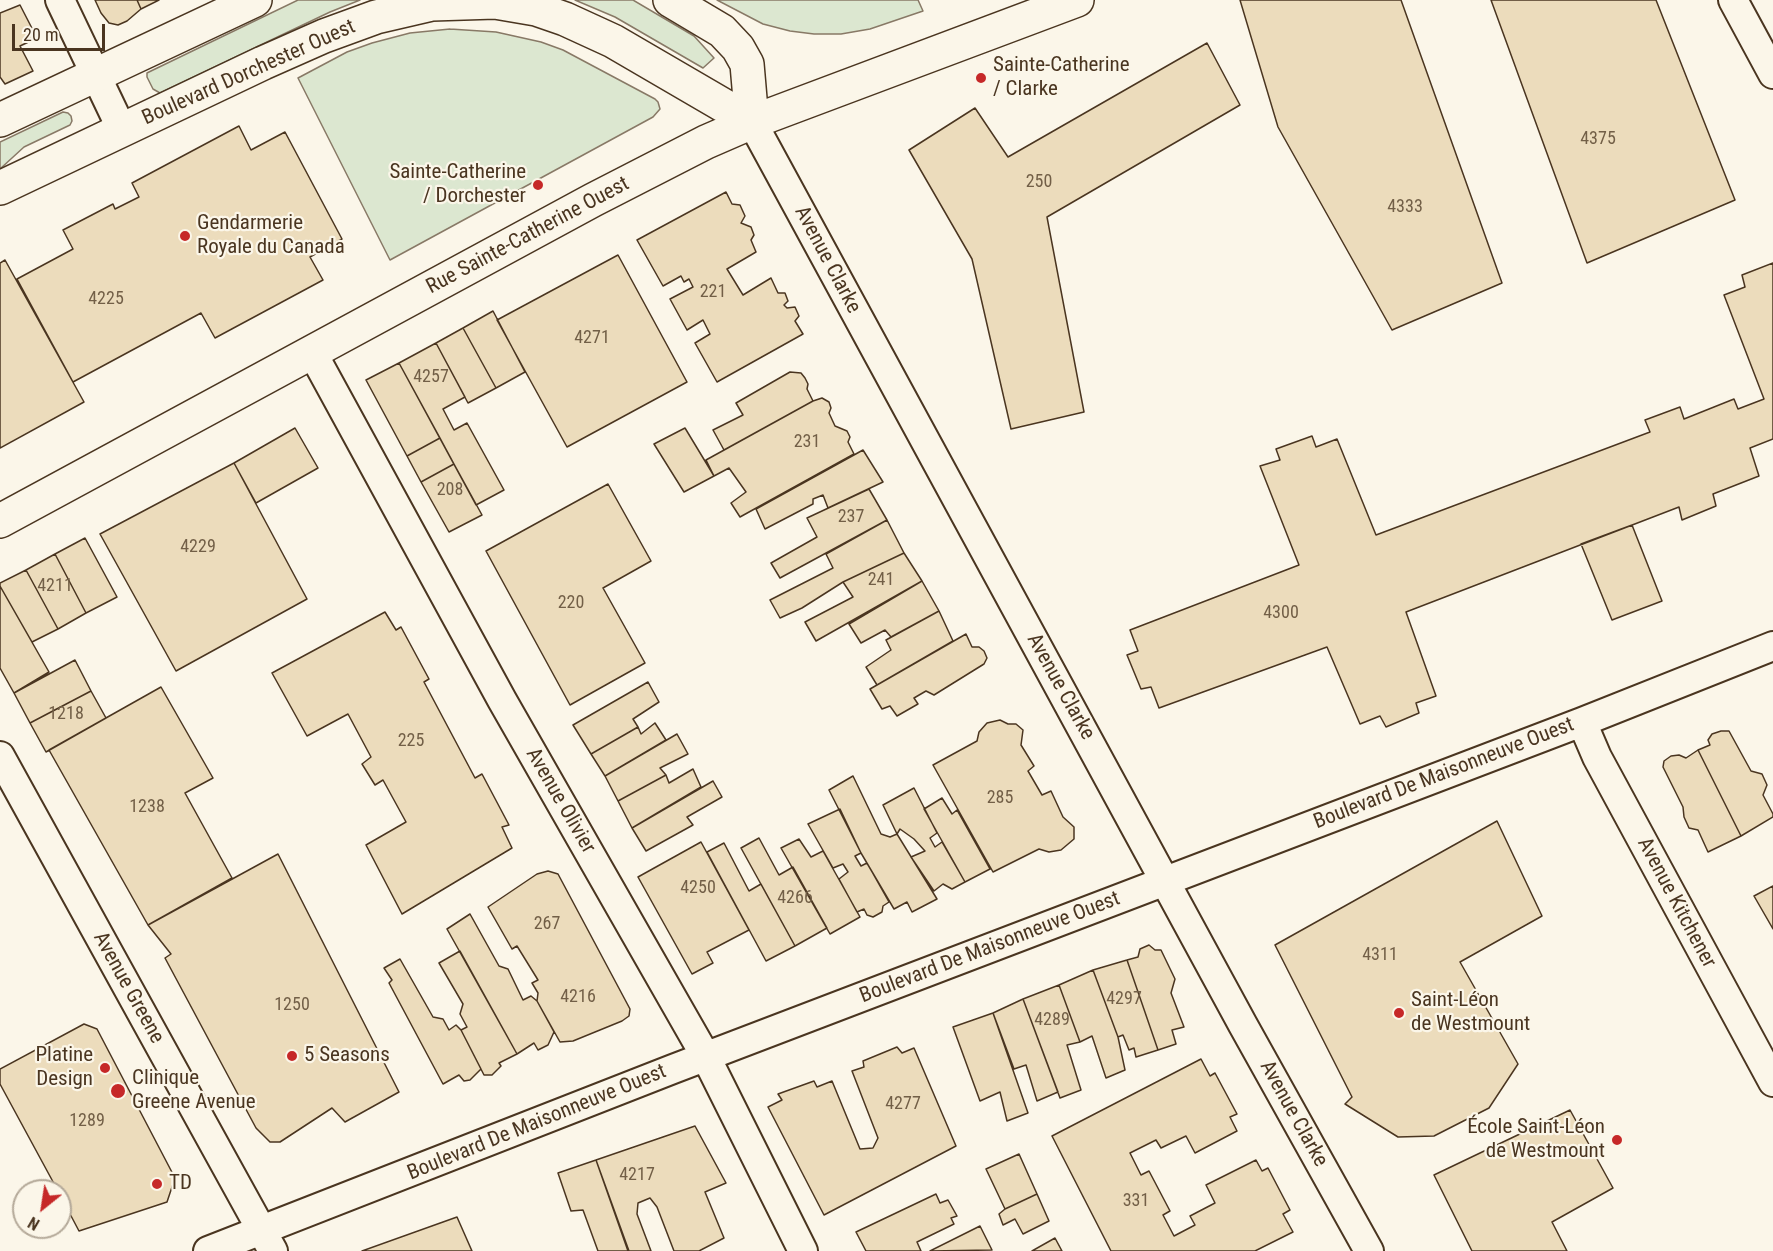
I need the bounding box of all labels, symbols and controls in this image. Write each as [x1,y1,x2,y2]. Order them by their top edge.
scale bar [15,12,108,50]
street label: Boulevard Dorchester Ouest [139,15,359,131]
text: 20 m [23,24,58,45]
place label: Sainte-Catherine / Clarke [993,53,1130,103]
marker: Sainte-Catherine / Clarke [974,71,988,85]
house number: 4375 [1580,128,1616,150]
place label: Sainte-Catherine / Dorchester [389,160,526,210]
house number: 250 [1026,171,1052,193]
street label: Rue Sainte-Catherine Ouest [422,172,634,300]
marker: Sainte-Catherine / Dorchester [531,178,545,192]
house number: 4333 [1387,196,1423,218]
street label: Avenue Clarke [788,202,866,318]
place label: Gendarmerie Royale du Canada [197,211,345,261]
marker: Gendarmerie Royale du Canada [178,229,192,243]
house number: 221 [700,281,726,303]
house number: 4225 [88,288,124,310]
house number: 4271 [574,327,610,349]
house number: 4257 [413,366,449,388]
house number: 231 [794,431,820,453]
house number: 208 [437,479,463,501]
house number: 237 [838,506,864,528]
house number: 4229 [180,536,216,558]
house number: 241 [868,569,894,591]
house number: 4211 [37,575,73,597]
house number: 220 [558,592,584,614]
house number: 4300 [1263,602,1299,624]
street label: Avenue Clarke [1020,629,1100,745]
house number: 1218 [48,703,84,725]
street label: Boulevard De Maisonneuve Ouest [1310,713,1578,835]
house number: 225 [398,730,424,752]
street label: Avenue Olivier [520,744,600,858]
house number: 285 [987,787,1013,809]
house number: 1238 [129,796,165,818]
street label: Avenue Kitchener [1631,834,1721,972]
house number: 4250 [680,877,716,899]
house number: 4266 [777,887,813,909]
street label: Boulevard De Maisonneuve Ouest [856,887,1124,1009]
house number: 267 [534,913,560,935]
street label: Avenue Greene [87,928,169,1048]
house number: 4311 [1362,944,1398,966]
house number: 4216 [560,986,596,1008]
house number: 4297 [1106,988,1142,1010]
place label: Saint-Léon de Westmount [1411,988,1530,1038]
house number: 1250 [274,994,310,1016]
marker: Saint-Léon de Westmount [1392,1006,1406,1020]
house number: 4289 [1034,1009,1070,1031]
place label: Platine Design [35,1043,93,1093]
place label: 5 Seasons [304,1043,390,1069]
marker: 5 Seasons [285,1049,299,1063]
street label: Avenue Clarke [1253,1056,1333,1172]
street label: Boulevard De Maisonneuve Ouest [404,1059,670,1187]
marker: Platine Design [98,1061,112,1075]
place label: Clinique Greene Avenue [132,1066,256,1116]
marker: Clinique Greene Avenue [109,1082,127,1100]
house number: 4277 [885,1093,921,1115]
house number: 1289 [69,1110,105,1132]
place label: École Saint-Léon de Westmount [1467,1115,1605,1165]
marker: École Saint-Léon de Westmount [1610,1133,1624,1147]
house number: 4217 [619,1164,655,1186]
place label: TD [169,1171,192,1197]
marker: TD [150,1177,164,1191]
north arrow [12,1179,72,1239]
house number: 331 [1123,1190,1149,1212]
text: N [25,1213,43,1234]

